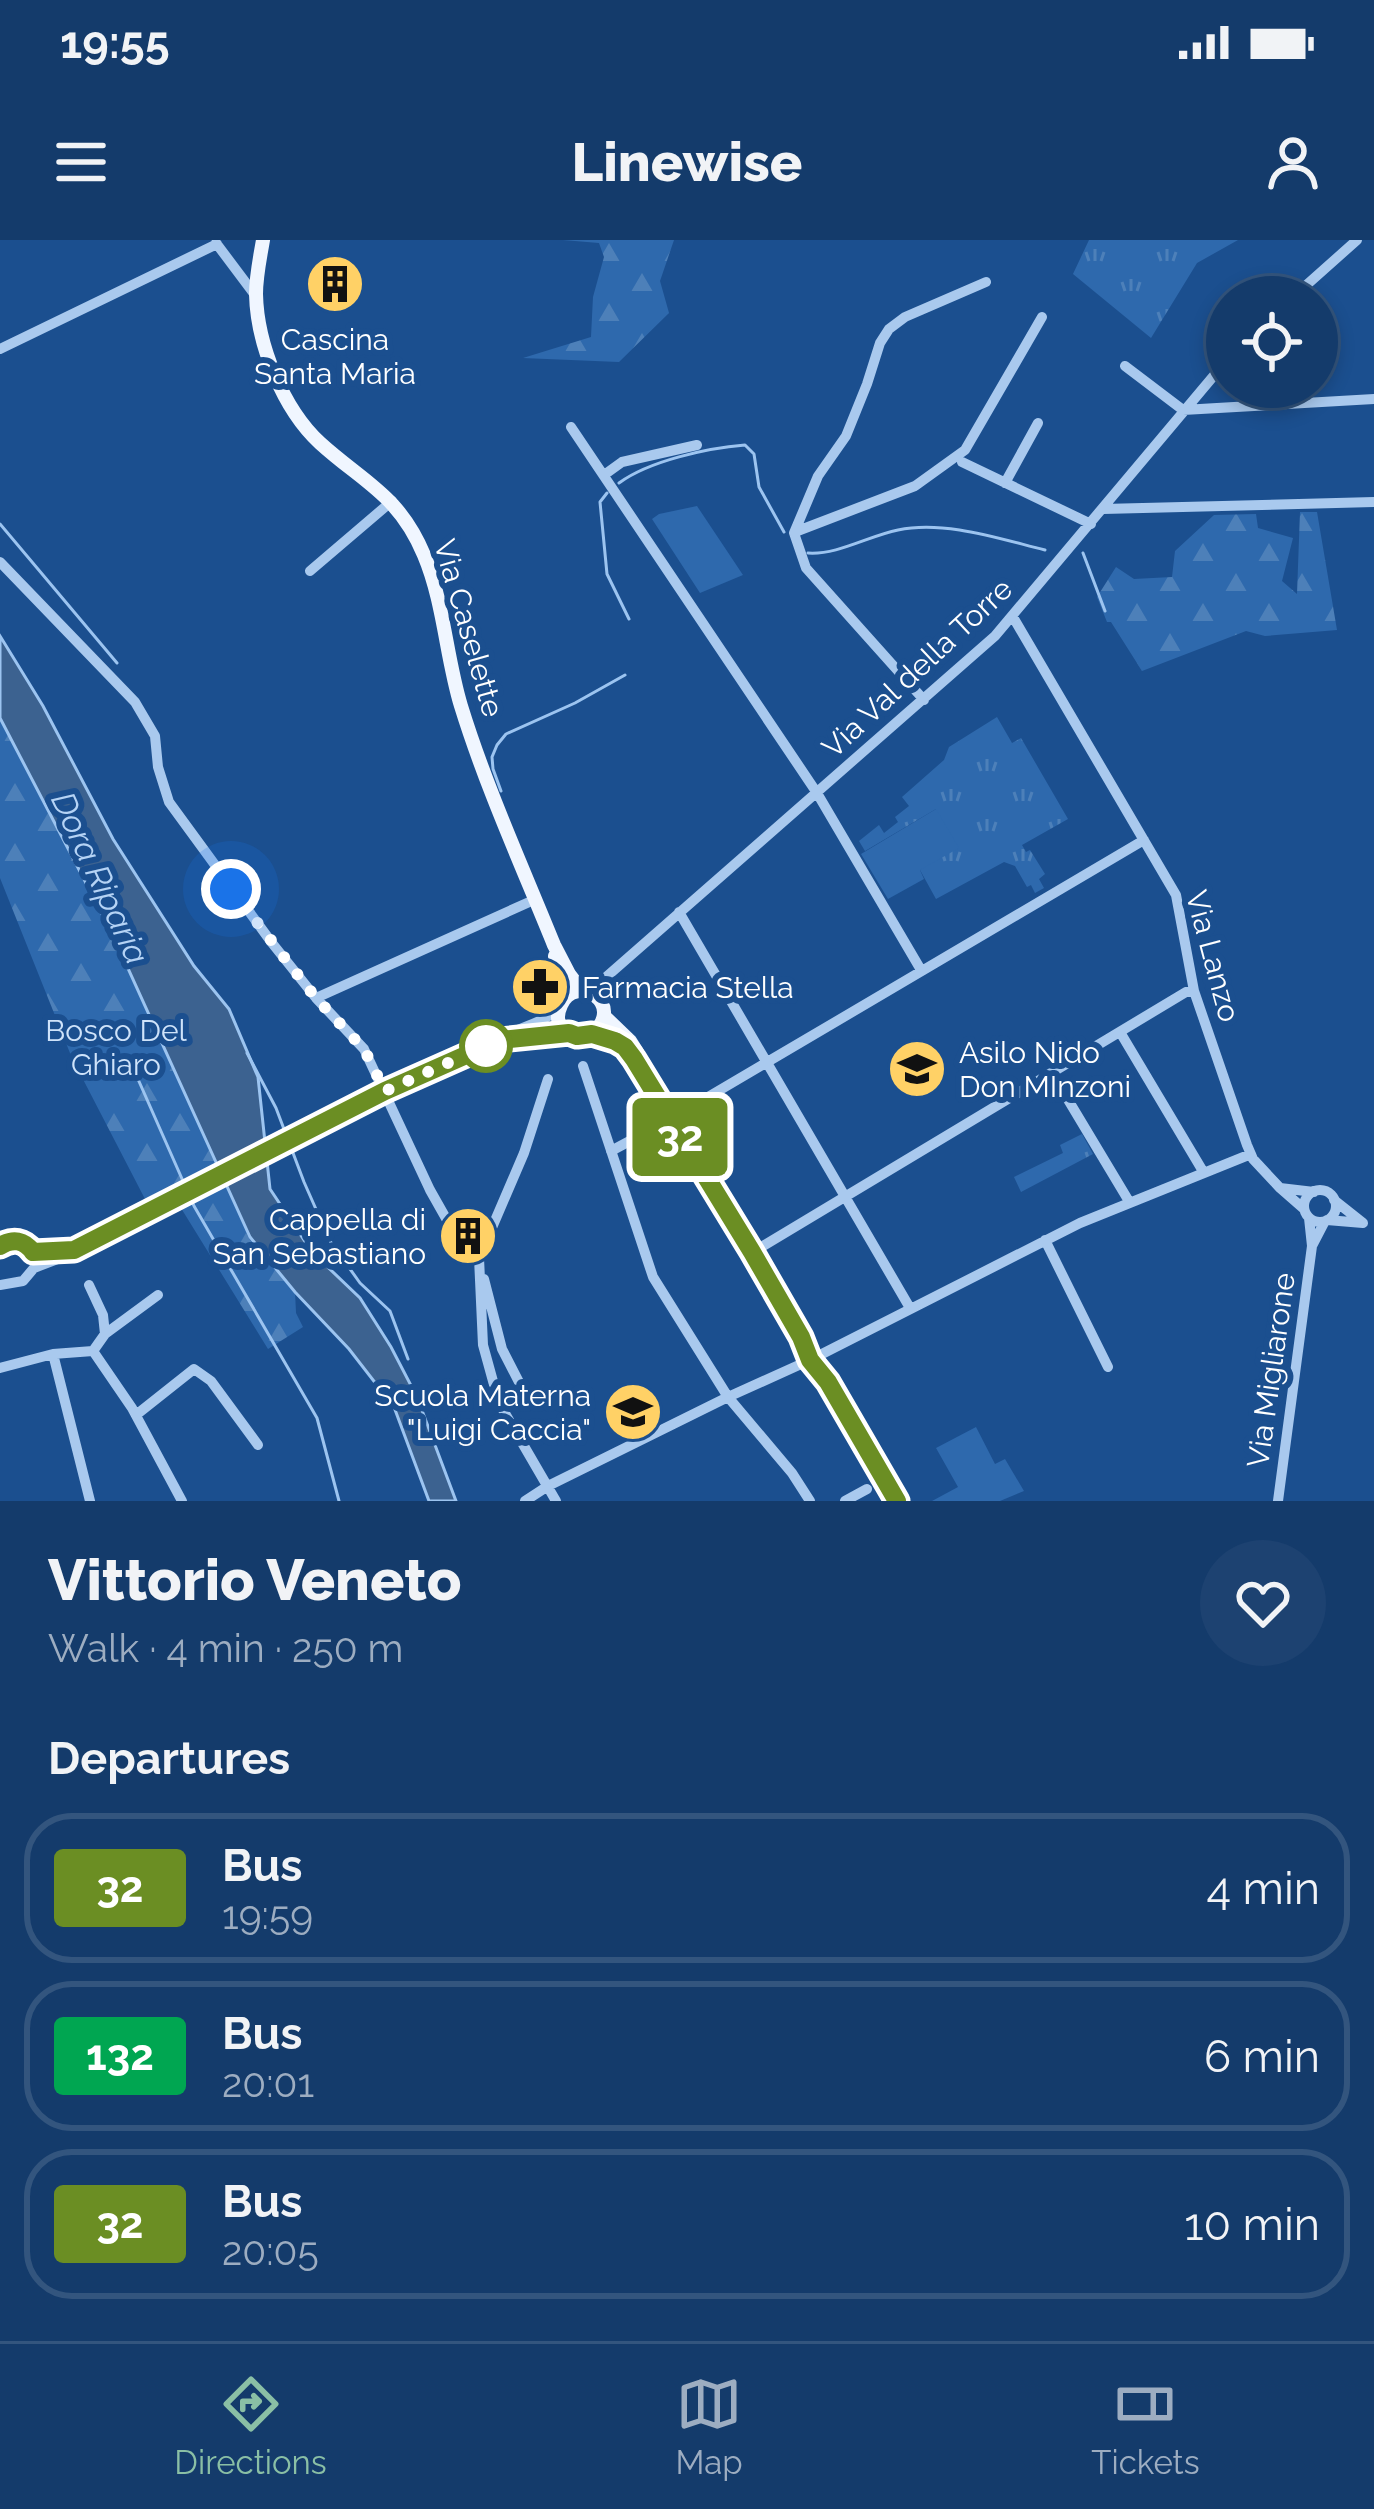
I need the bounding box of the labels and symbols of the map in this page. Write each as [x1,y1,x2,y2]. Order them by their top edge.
building icon: Cascina Santa Maria [304,253,366,315]
place label: Cascina Santa Maria [254,322,416,391]
street label: Via Caselette [427,535,511,721]
street label: Via Val della Torre [815,571,1019,765]
water label: Dora Riparia [43,786,157,970]
your location [201,859,261,919]
street label: Via Lanzo [1179,887,1247,1025]
pharmacy icon: Farmacia Stella [509,956,571,1018]
place label: Farmacia Stella [582,970,794,1005]
park label: Bosco Del Ghiaro [45,1013,188,1082]
unlabelled marker [461,1021,511,1071]
place label: Asilo Nido Don MInzoni [959,1035,1131,1104]
school or university icon: Asilo Nido Don MInzoni [886,1038,948,1100]
line badge: 32 [626,1098,734,1176]
place label: Cappella di San Sebastiano [213,1202,426,1271]
building icon: Cappella di San Sebastiano [437,1205,499,1267]
street label: Via Migliarone [1240,1270,1302,1470]
place label: Scuola Materna "Luigi Caccia" [374,1378,591,1447]
school or university icon: Scuola Materna "Luigi Caccia" [602,1381,664,1443]

